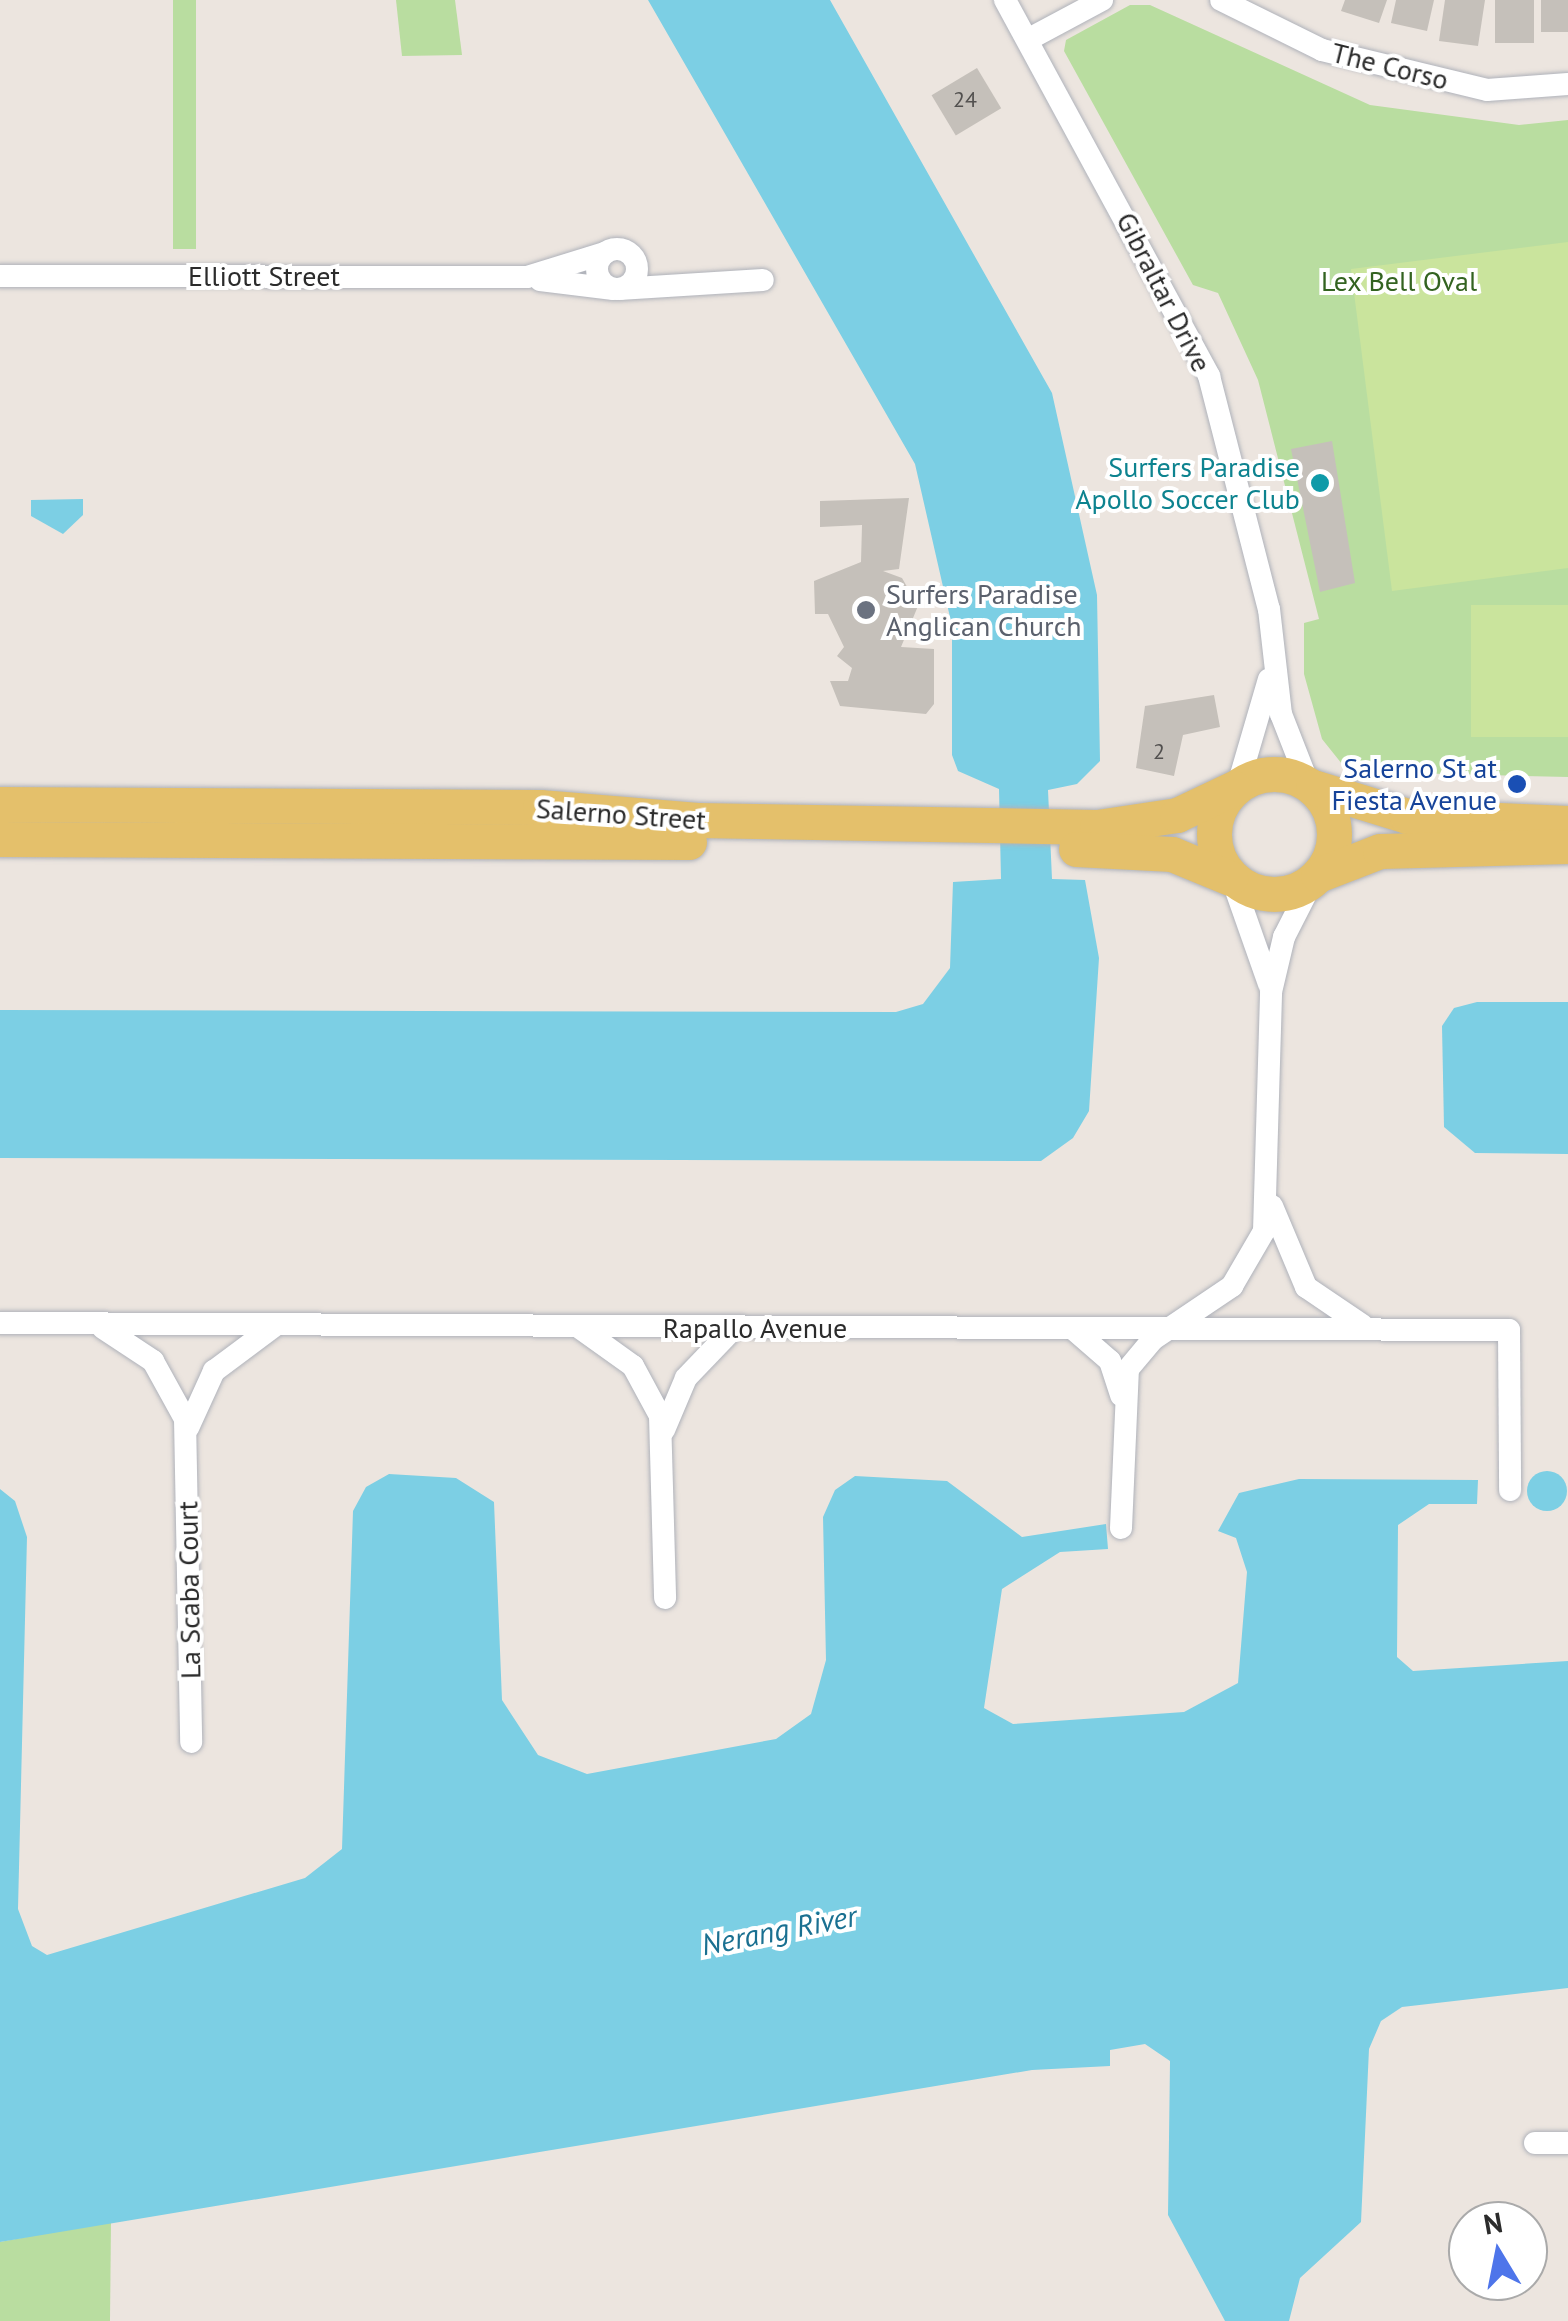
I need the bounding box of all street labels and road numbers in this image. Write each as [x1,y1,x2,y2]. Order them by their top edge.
street label: The Corso [1328,35,1452,97]
street label: Gibraltar Drive [1109,207,1219,377]
street label: Elliott Street [188,259,340,293]
street label: Salerno Street [535,791,707,837]
street label: Rapallo Avenue [662,1311,848,1345]
street label: La Scaba Court [171,1501,207,1679]

